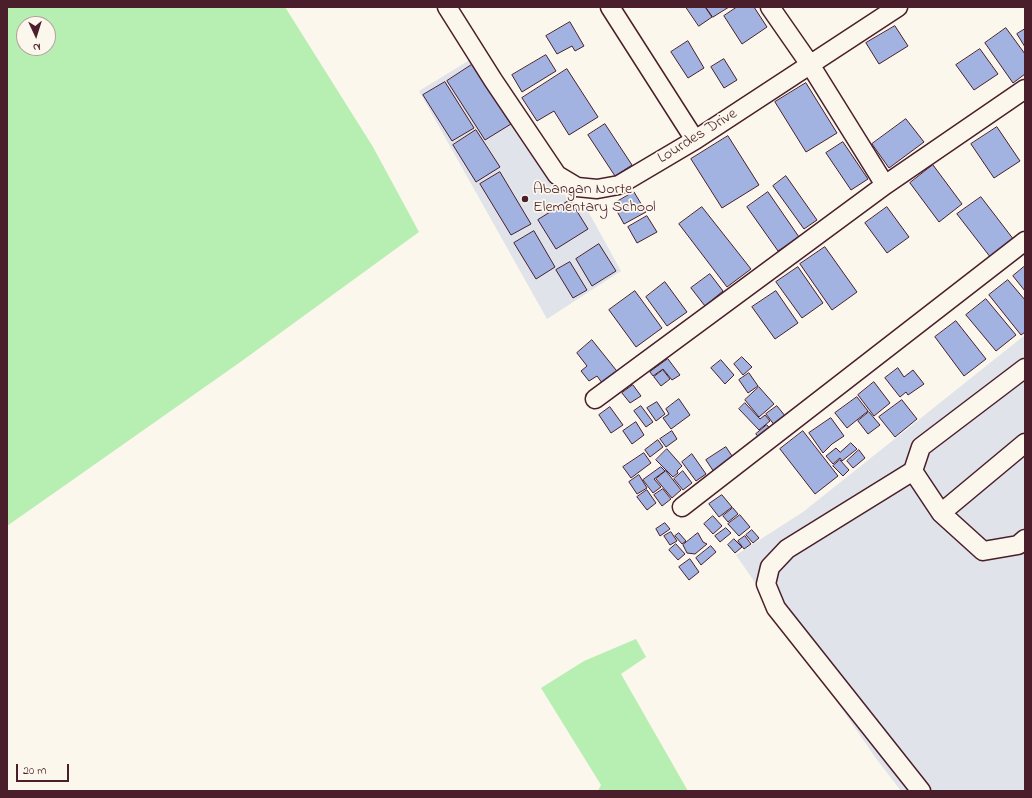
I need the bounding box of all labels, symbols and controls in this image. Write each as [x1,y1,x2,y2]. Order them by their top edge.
north arrow [16,16,56,56]
text: N [32,39,41,55]
street label: Lourdes Drive [655,105,741,169]
place label: Abangan Norte Elementary School [533,180,656,218]
marker: Abangan Norte Elementary School [520,194,530,204]
scale bar [18,756,71,782]
text: 20 m [23,762,46,780]

